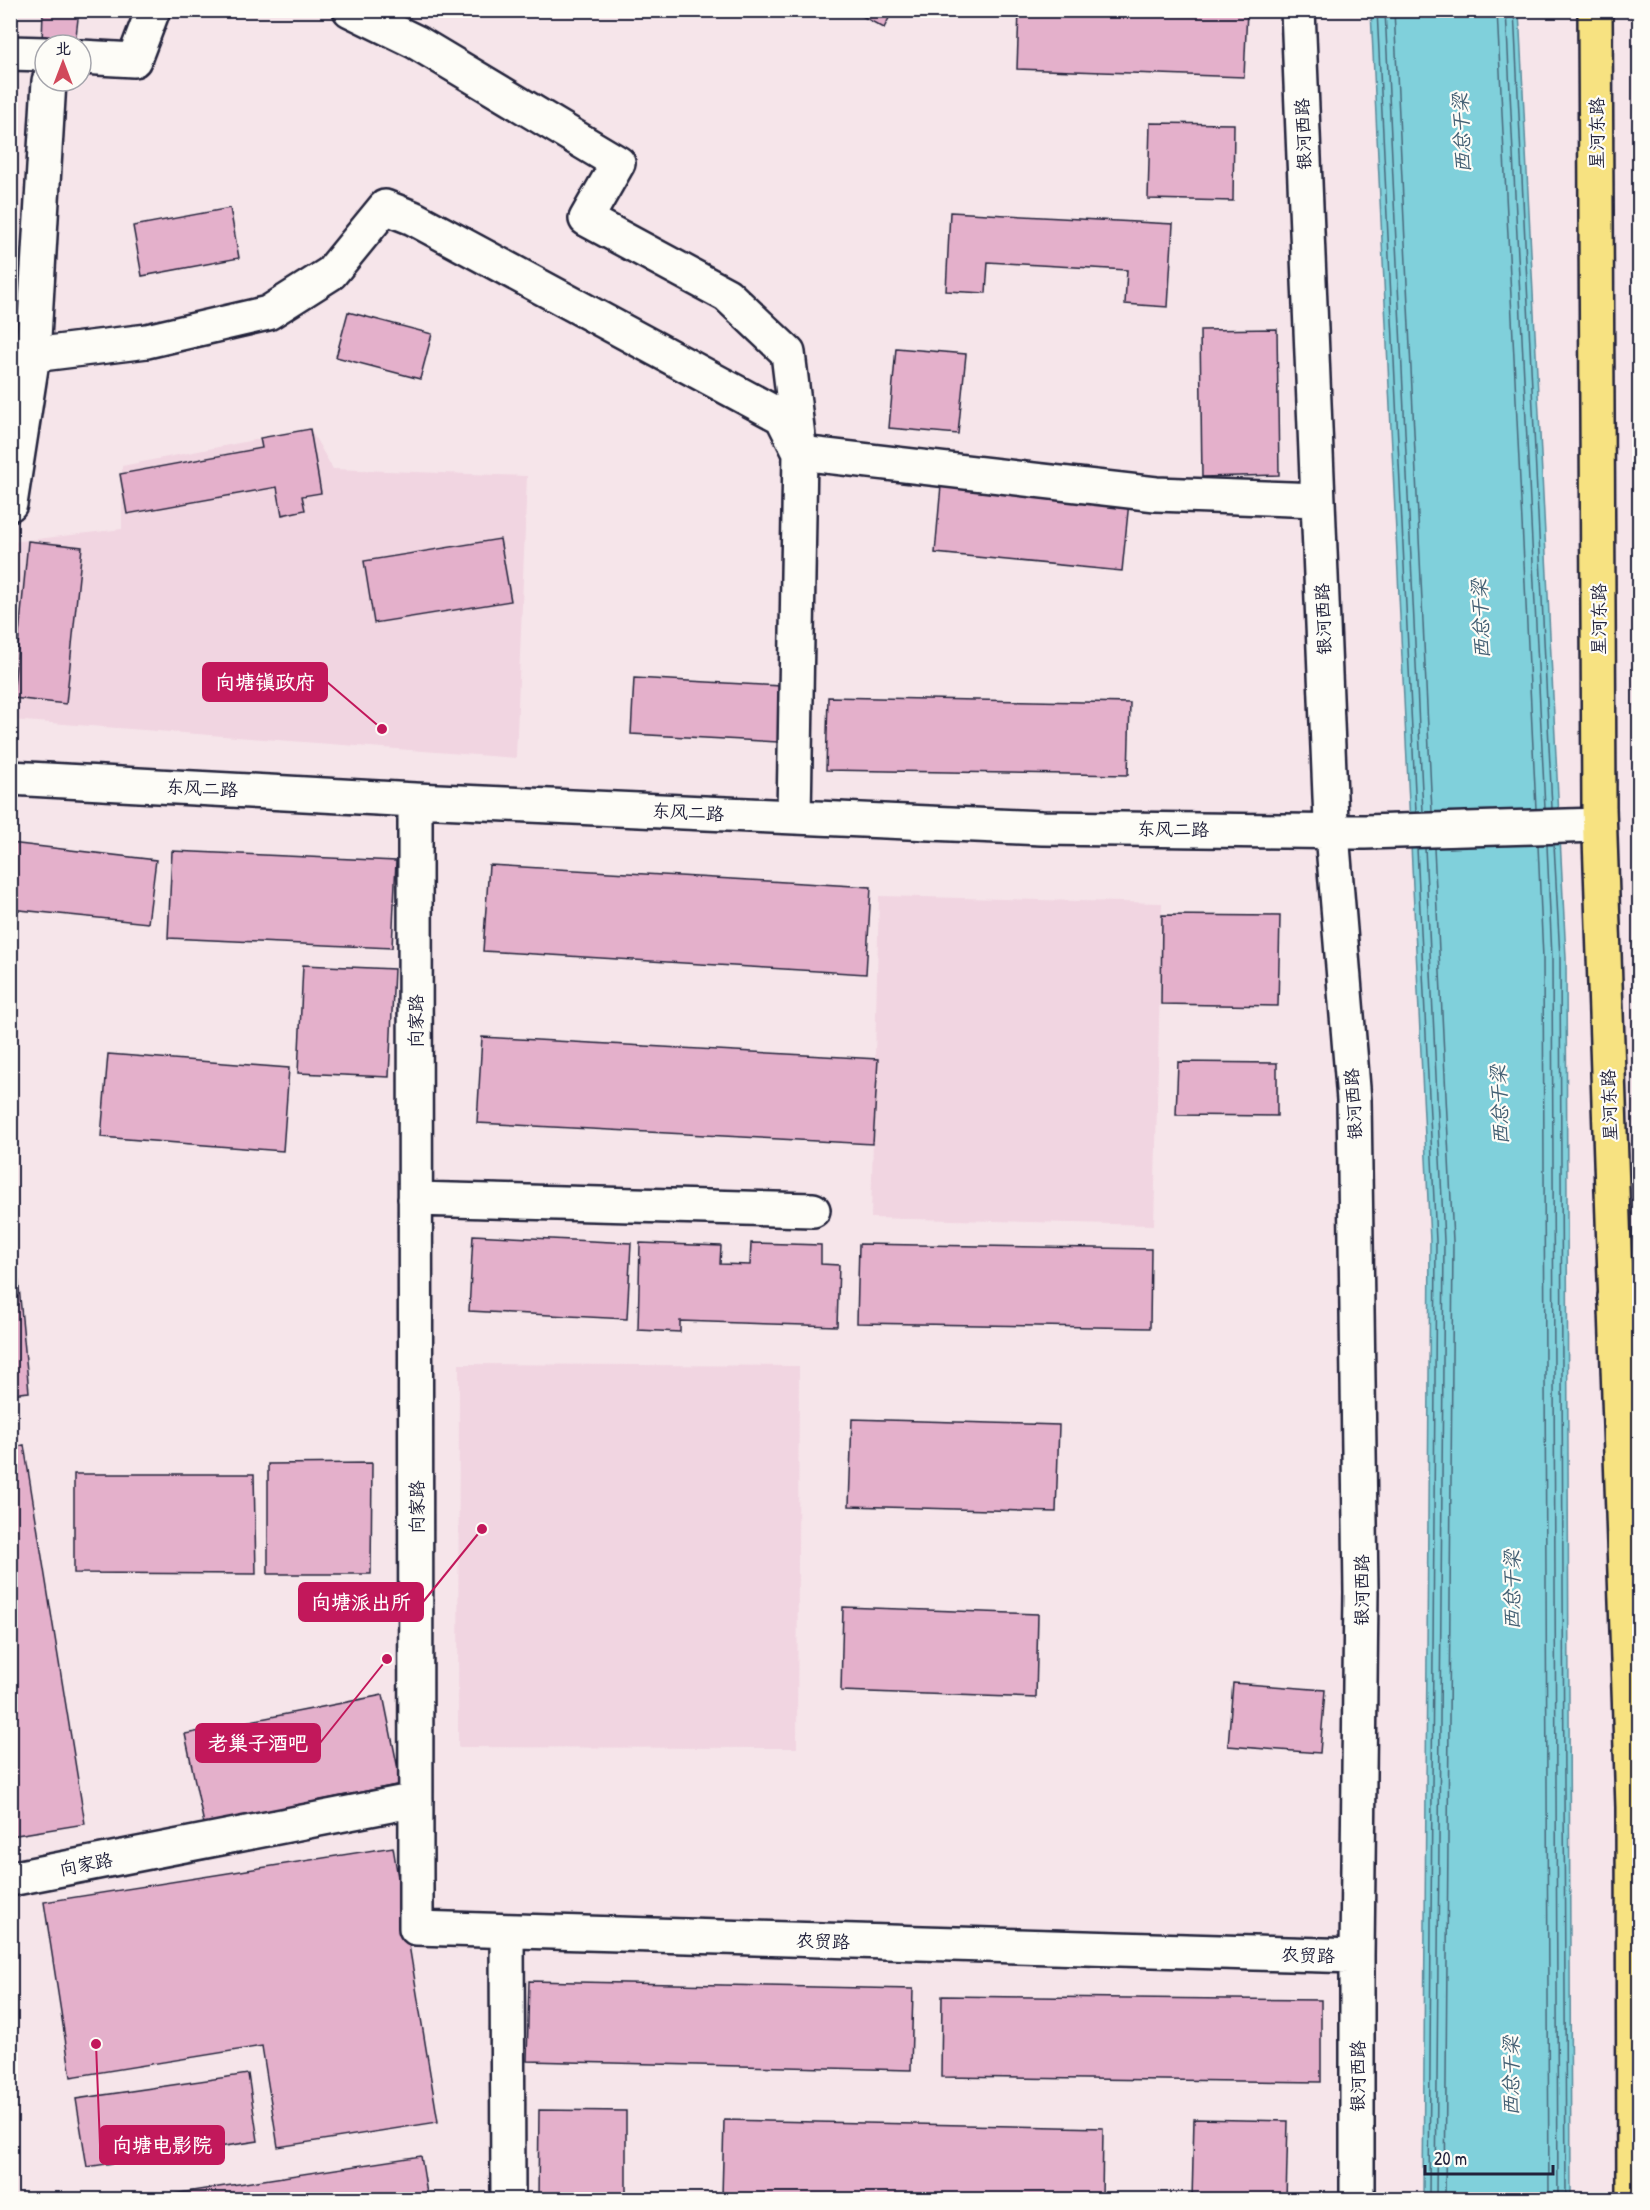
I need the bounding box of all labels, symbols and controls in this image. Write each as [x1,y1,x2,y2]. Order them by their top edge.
north arrow [33,33,93,93]
text: 北 [55,37,71,59]
water label: 西总干梁 [1446,91,1476,173]
street label: 星河东路 [1584,97,1609,169]
street label: 银河西路 [1289,98,1317,170]
water label: 西总干梁 [1465,577,1495,659]
street label: 银河西路 [1309,583,1337,655]
street label: 星河东路 [1586,583,1611,655]
callout: 向塘镇政府 [203,663,327,701]
text: 向塘镇政府 [215,668,315,695]
street label: 东风二路 [165,774,239,802]
street label: 东风二路 [651,798,725,826]
street label: 东风二路 [1137,816,1209,842]
street label: 向家路 [403,994,428,1048]
water label: 西总干梁 [1484,1063,1514,1145]
street label: 银河西路 [1339,1067,1367,1141]
street label: 星河东路 [1595,1069,1623,1141]
street label: 向家路 [404,1480,429,1534]
water label: 西总干梁 [1498,1548,1525,1630]
street label: 银河西路 [1349,1554,1374,1626]
callout: 向塘派出所 [299,1583,423,1621]
text: 向塘派出所 [311,1588,411,1615]
callout: 老巢子酒吧 [196,1724,320,1762]
text: 老巢子酒吧 [208,1729,308,1756]
street label: 向家路 [57,1847,115,1881]
street label: 农贸路 [796,1928,850,1954]
street label: 农贸路 [1281,1942,1335,1968]
water label: 西总干梁 [1497,2034,1524,2116]
street label: 银河西路 [1345,2040,1370,2112]
callout: 向塘电影院 [100,2126,224,2164]
text: 向塘电影院 [112,2131,212,2158]
scale bar [1425,2138,1552,2176]
text: 20 m [1434,2146,1467,2171]

